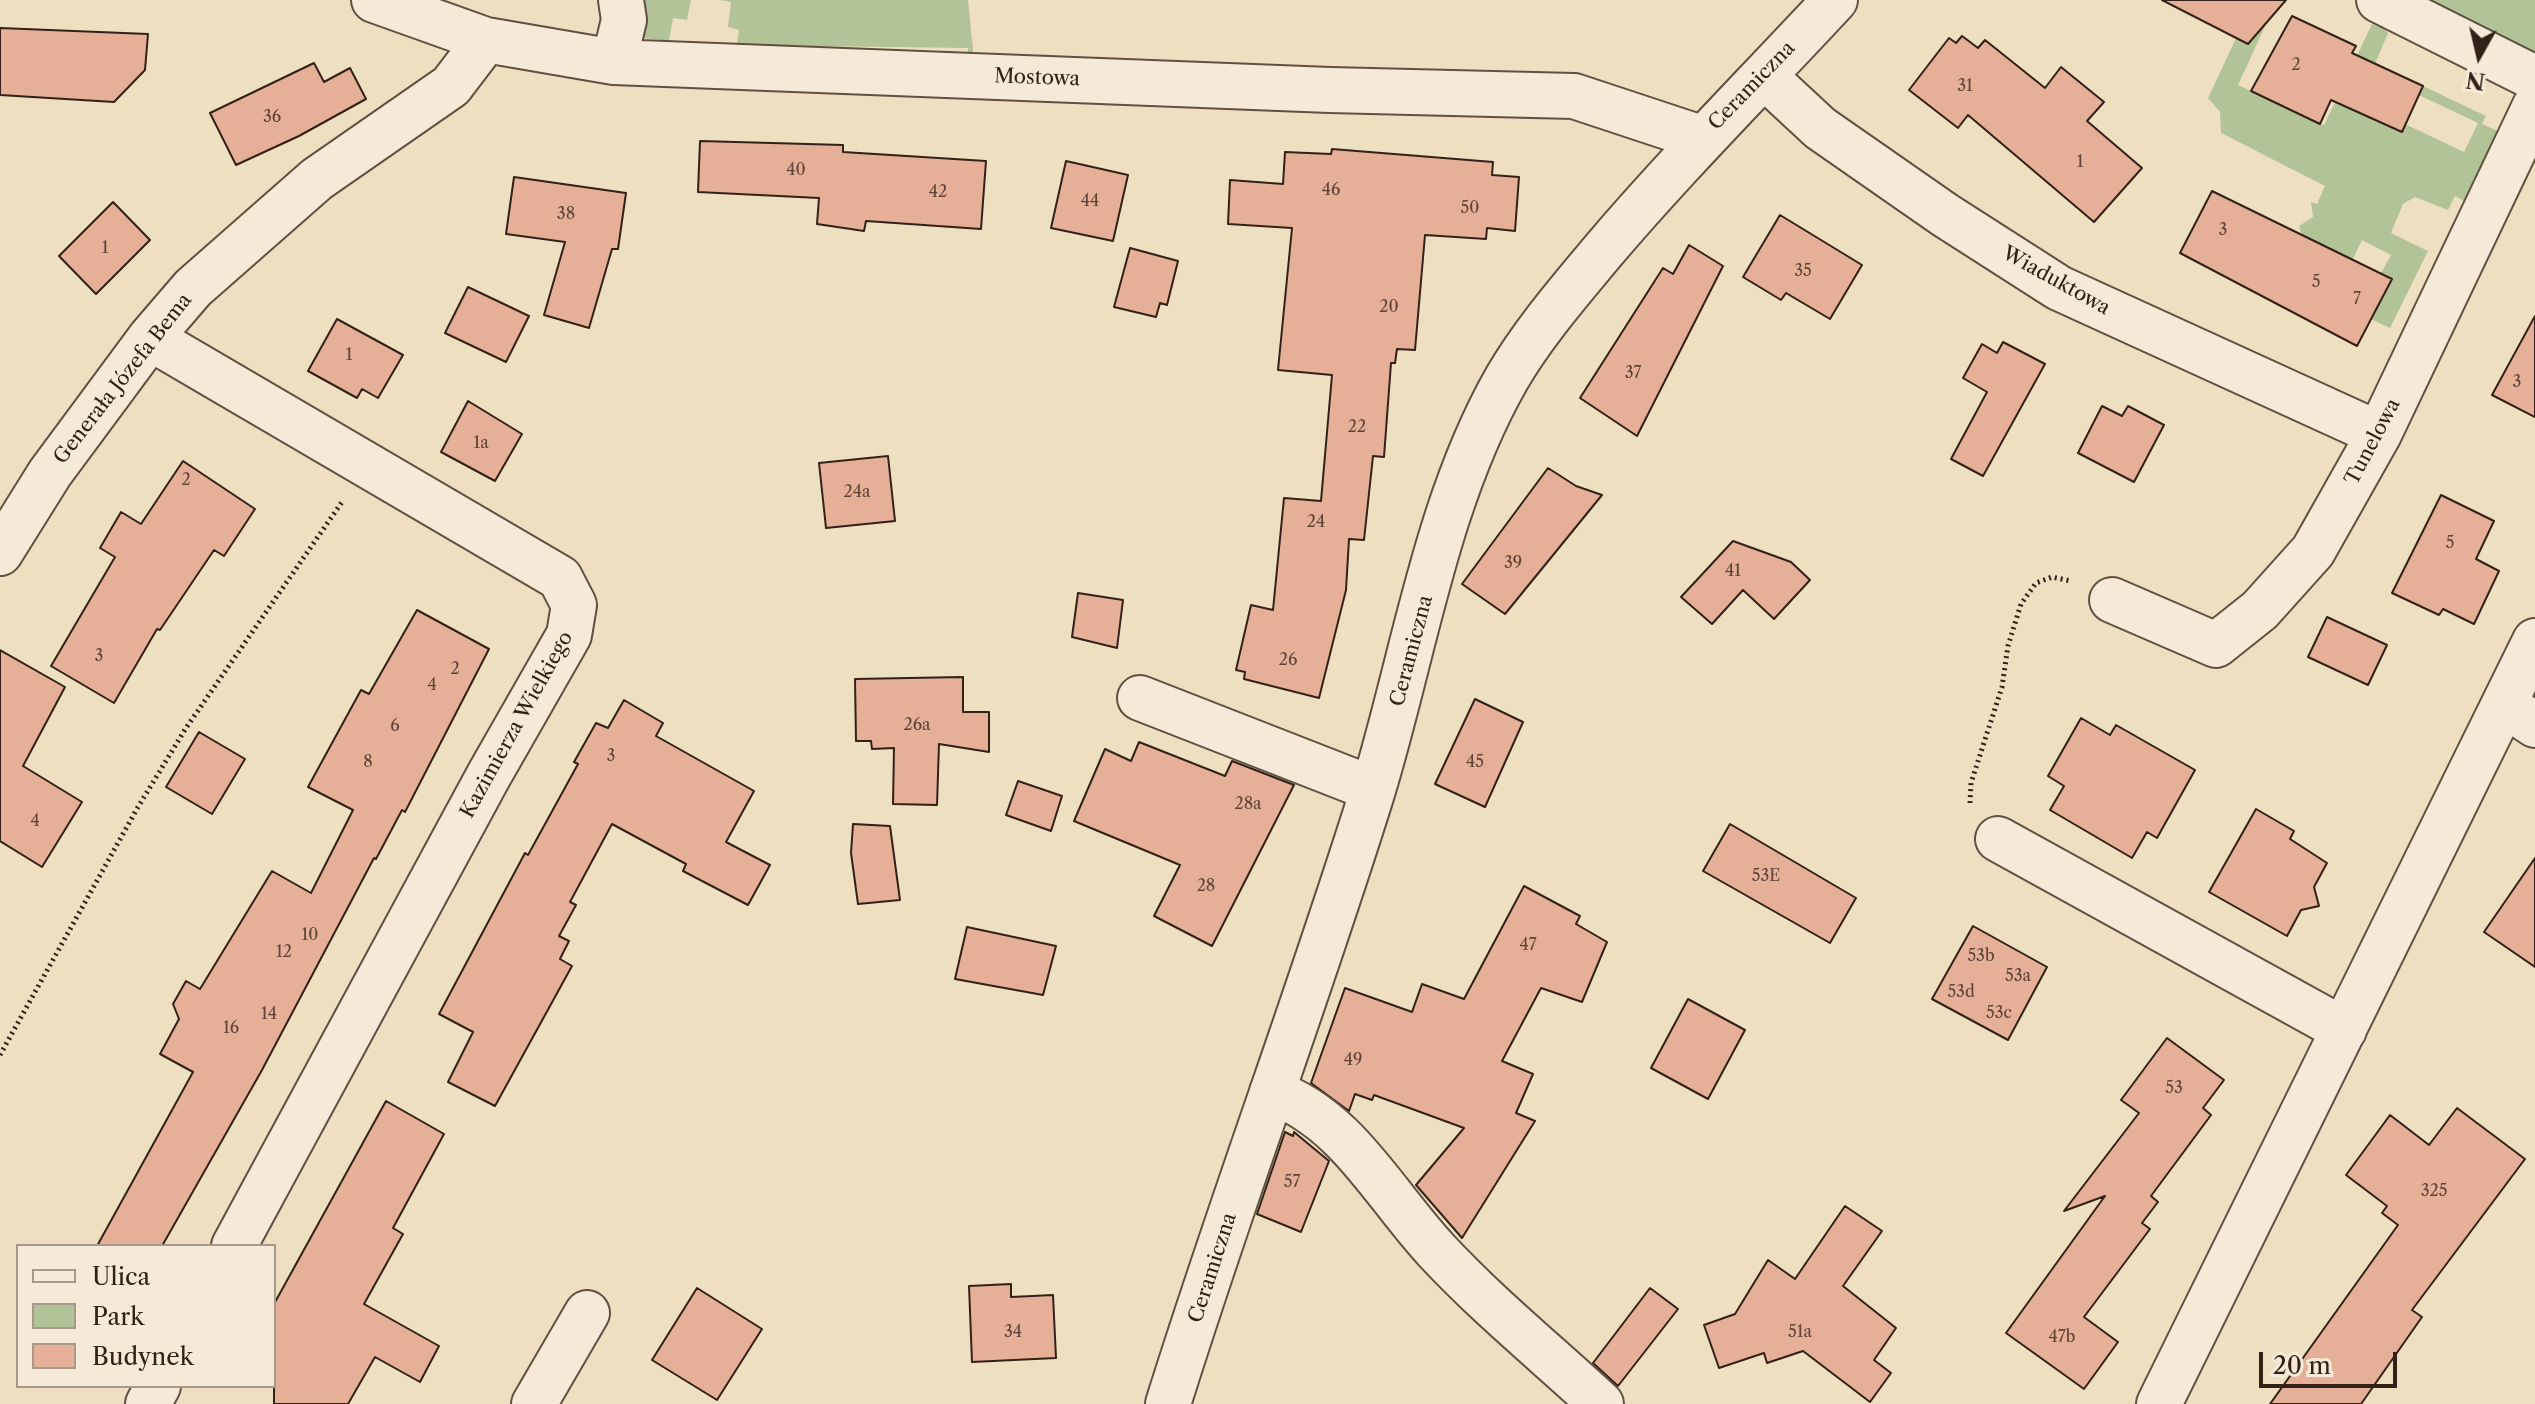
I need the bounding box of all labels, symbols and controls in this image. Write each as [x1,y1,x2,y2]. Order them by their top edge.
north arrow [2439,16,2519,96]
street label: Ceramiczna [1704,37,1800,135]
house number: 2 [2291,55,2301,75]
street label: Mostowa [994,65,1080,91]
text: N [2464,66,2487,95]
house number: 31 [1957,76,1973,96]
house number: 36 [263,107,281,127]
house number: 1 [2077,152,2083,172]
house number: 40 [786,160,806,180]
house number: 46 [1322,180,1340,200]
house number: 42 [929,182,947,202]
house number: 44 [1081,191,1099,211]
house number: 50 [1461,198,1479,218]
house number: 38 [557,204,575,224]
house number: 3 [2219,220,2227,240]
house number: 1 [102,238,108,258]
street label: Wiaduktowa [1998,241,2114,321]
house number: 35 [1794,261,1812,281]
house number: 5 [2312,272,2320,292]
street label: Generała Józefa Bema [49,289,197,469]
house number: 7 [2353,289,2361,309]
house number: 20 [1379,297,1399,317]
house number: 1 [346,345,352,365]
house number: 37 [1625,363,1641,383]
house number: 3 [2513,372,2521,392]
street label: Tunelowa [2340,395,2406,489]
house number: 22 [1348,417,1366,437]
house number: 1a [473,433,489,453]
house number: 2 [181,470,191,490]
house number: 24a [844,482,870,502]
house number: 24 [1307,512,1325,532]
house number: 5 [2446,533,2454,553]
house number: 39 [1504,553,1522,573]
house number: 41 [1725,561,1741,581]
street label: Ceramiczna [1386,593,1438,709]
street label: Kazimierza Wielkiego [456,627,578,823]
house number: 3 [95,646,103,666]
house number: 26 [1279,650,1297,670]
house number: 2 [450,659,460,679]
house number: 4 [427,675,437,695]
house number: 26a [903,715,931,735]
house number: 6 [390,716,400,736]
house number: 3 [607,746,615,766]
house number: 8 [363,752,373,772]
house number: 45 [1466,752,1484,772]
house number: 28a [1234,794,1262,814]
house number: 4 [30,811,40,831]
house number: 53E [1752,866,1780,886]
house number: 28 [1197,876,1215,896]
house number: 10 [302,925,318,945]
house number: 47 [1519,935,1537,955]
house number: 12 [276,942,292,962]
house number: 53b [1967,946,1995,966]
house number: 53a [2005,966,2031,986]
house number: 53d [1947,982,1975,1002]
house number: 53c [1986,1003,2012,1023]
house number: 14 [261,1004,277,1024]
house number: 16 [223,1018,239,1038]
house number: 49 [1344,1050,1362,1070]
house number: 53 [2165,1078,2183,1098]
house number: 57 [1284,1172,1300,1192]
house number: 325 [2421,1181,2447,1201]
street label: Ceramiczna [1184,1210,1242,1326]
legend [16,1244,276,1388]
text: Ulica [92,1262,150,1291]
text: Park [92,1302,144,1331]
house number: 34 [1004,1322,1022,1342]
house number: 51a [1788,1322,1812,1342]
house number: 47b [2049,1327,2075,1347]
scale bar [2263,1336,2401,1386]
text: Budynek [92,1342,194,1371]
text: 20 m [2273,1351,2331,1380]

